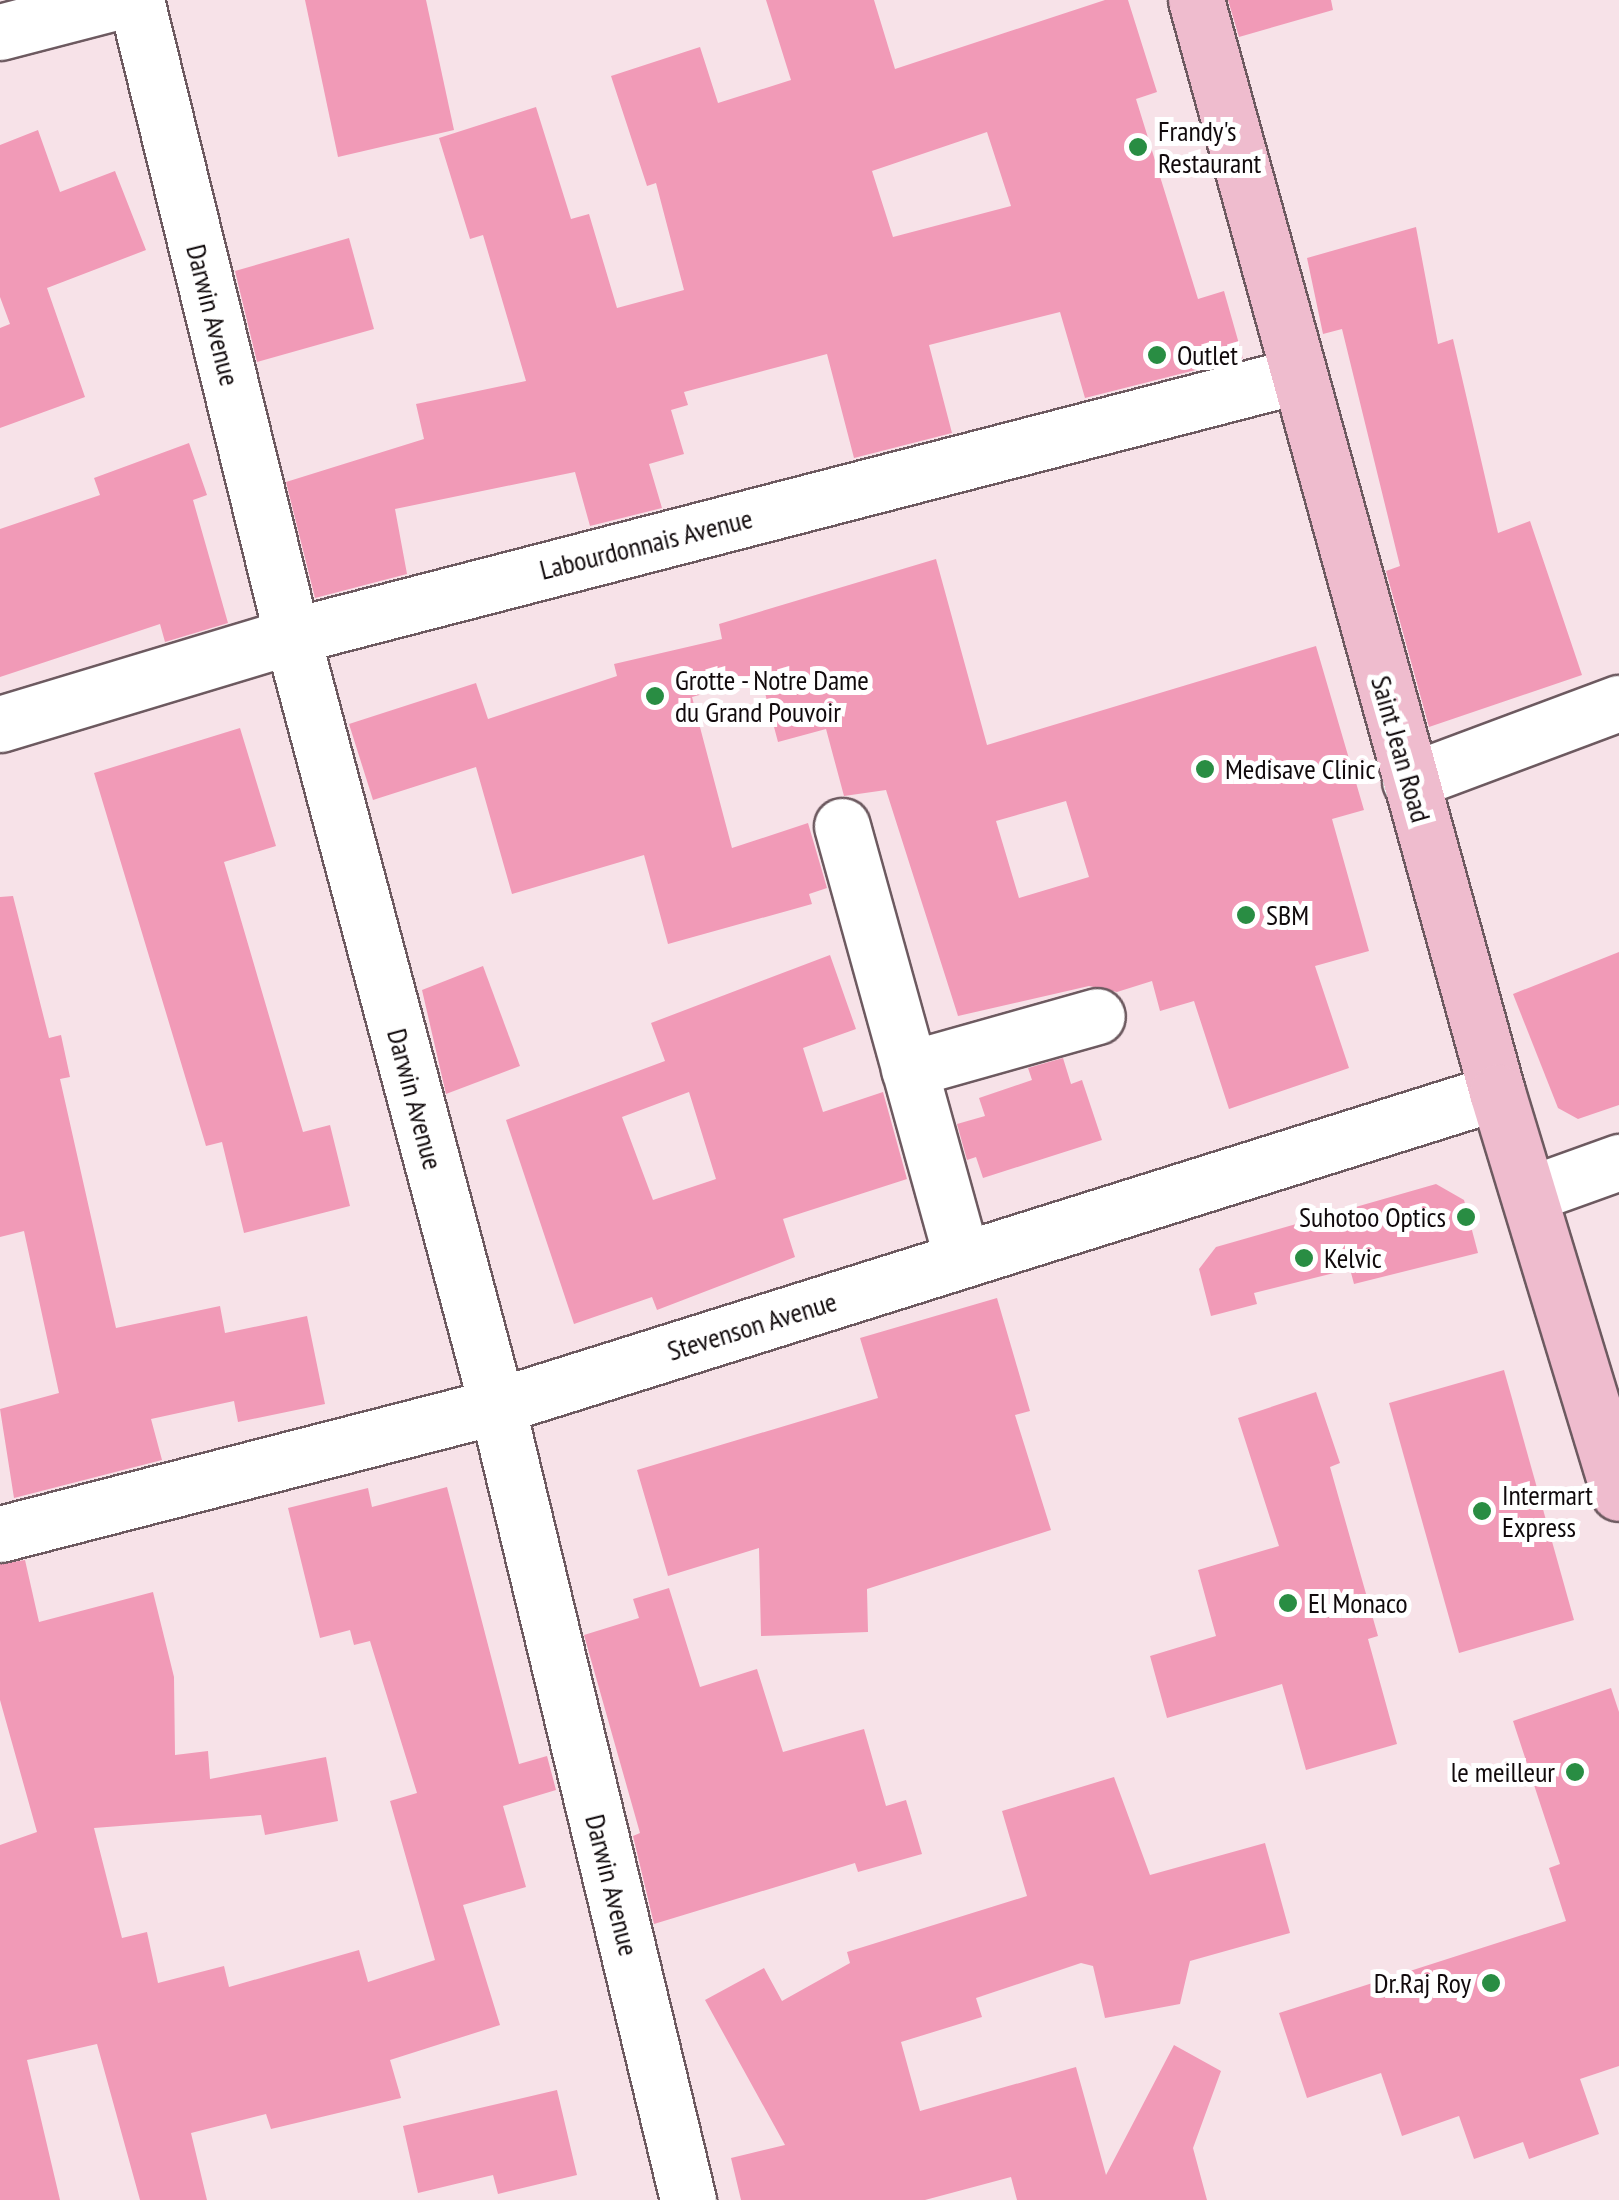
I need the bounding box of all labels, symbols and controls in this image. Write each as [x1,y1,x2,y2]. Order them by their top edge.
place label: Frandy's Restaurant [1158,114,1261,180]
marker: Frandy's Restaurant [1127,136,1149,158]
street label: Darwin Avenue [179,240,247,390]
place label: Outlet [1177,338,1238,372]
marker: Outlet [1146,344,1168,366]
street label: Labourdonnais Avenue [536,501,756,587]
place label: Grotte - Notre Dame du Grand Pouvoir [675,663,871,729]
street label: Saint Jean Road [1364,672,1438,826]
marker: Grotte - Notre Dame du Grand Pouvoir [644,685,666,707]
place label: Medisave Clinic [1225,752,1375,786]
marker: Medisave Clinic [1194,758,1216,780]
place label: SBM [1266,898,1309,932]
marker: SBM [1235,904,1257,926]
street label: Darwin Avenue [380,1025,450,1173]
place label: Suhotoo Optics [1299,1200,1446,1234]
marker: Suhotoo Optics [1455,1206,1477,1228]
place label: Kelvic [1324,1241,1382,1275]
marker: Kelvic [1293,1247,1315,1269]
street label: Stevenson Avenue [663,1284,841,1368]
place label: Intermart Express [1502,1478,1593,1544]
marker: Intermart Express [1471,1500,1493,1522]
place label: El Monaco [1308,1586,1407,1620]
marker: El Monaco [1277,1592,1299,1614]
place label: le meilleur [1451,1755,1555,1789]
marker: le meilleur [1564,1761,1586,1783]
street label: Darwin Avenue [578,1810,646,1960]
place label: Dr.Raj Roy [1374,1966,1471,2000]
marker: Dr.Raj Roy [1480,1972,1502,1994]

